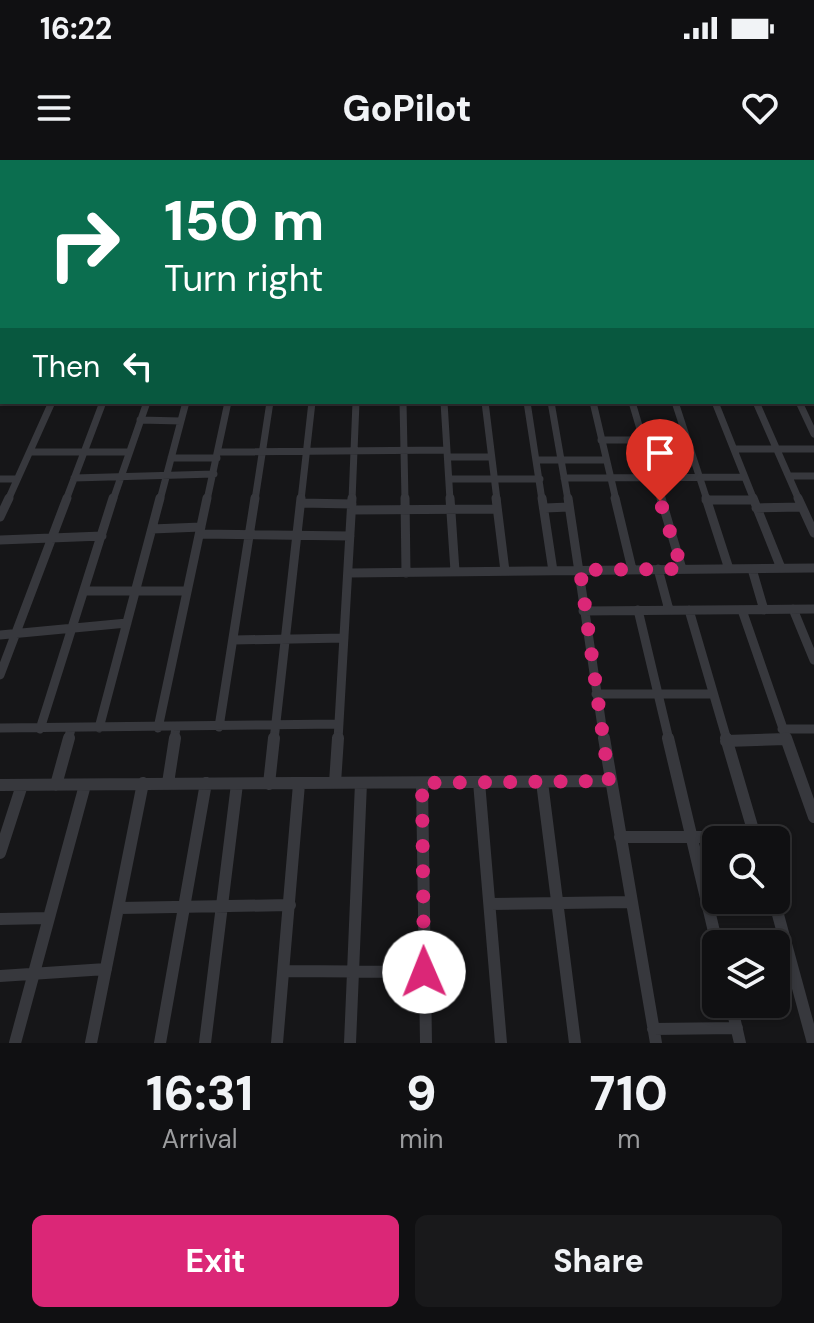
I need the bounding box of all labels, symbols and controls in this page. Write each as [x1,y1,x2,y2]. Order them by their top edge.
text: 16:22 [40,9,112,48]
text: GoPilot [342,85,472,132]
icon: menu [32,86,76,130]
icon: heart [738,86,782,130]
text: 150 m [164,184,325,257]
icon: right [32,192,136,296]
text: Turn right [164,255,323,302]
icon: left [116,344,160,388]
text: Then [32,347,100,386]
pin [626,419,694,501]
icon: arrive [638,431,682,475]
map controls [702,826,790,1018]
button: search [702,826,790,914]
position arrow [382,930,466,1014]
button: layers [702,930,790,1018]
text: 16:31 [146,1062,253,1125]
text: 9 [406,1062,437,1125]
text: 710 [590,1062,668,1125]
text: Arrival [162,1122,237,1156]
text: min [399,1122,444,1156]
text: m [617,1122,640,1156]
button: Exit [32,1215,399,1307]
button: Share [415,1215,782,1307]

